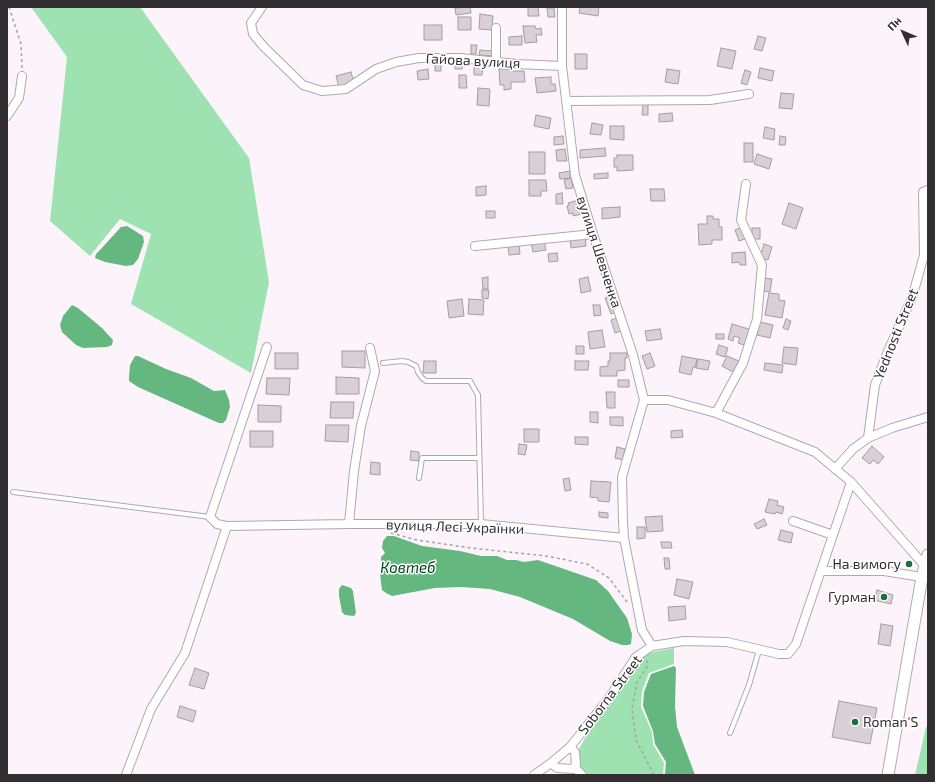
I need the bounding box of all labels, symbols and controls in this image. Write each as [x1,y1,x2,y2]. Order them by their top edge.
north arrow [883,12,923,52]
text: Пн [884,14,904,33]
street label: Гайова вулиця [425,50,521,72]
street label: вулиця Шевченка [573,194,625,310]
street label: Yednosti Street [870,286,922,382]
street label: вулиця Лесі Українки [386,516,524,538]
place label: На вимогу [832,556,901,572]
water label: Ковтеб [380,559,436,577]
marker: На вимогу [904,559,914,569]
place label: Гурман [828,589,876,605]
marker: Гурман [879,592,889,602]
street label: Soborna Street [575,652,645,738]
place label: Roman'S [863,714,918,730]
marker: Roman'S [850,717,860,727]

